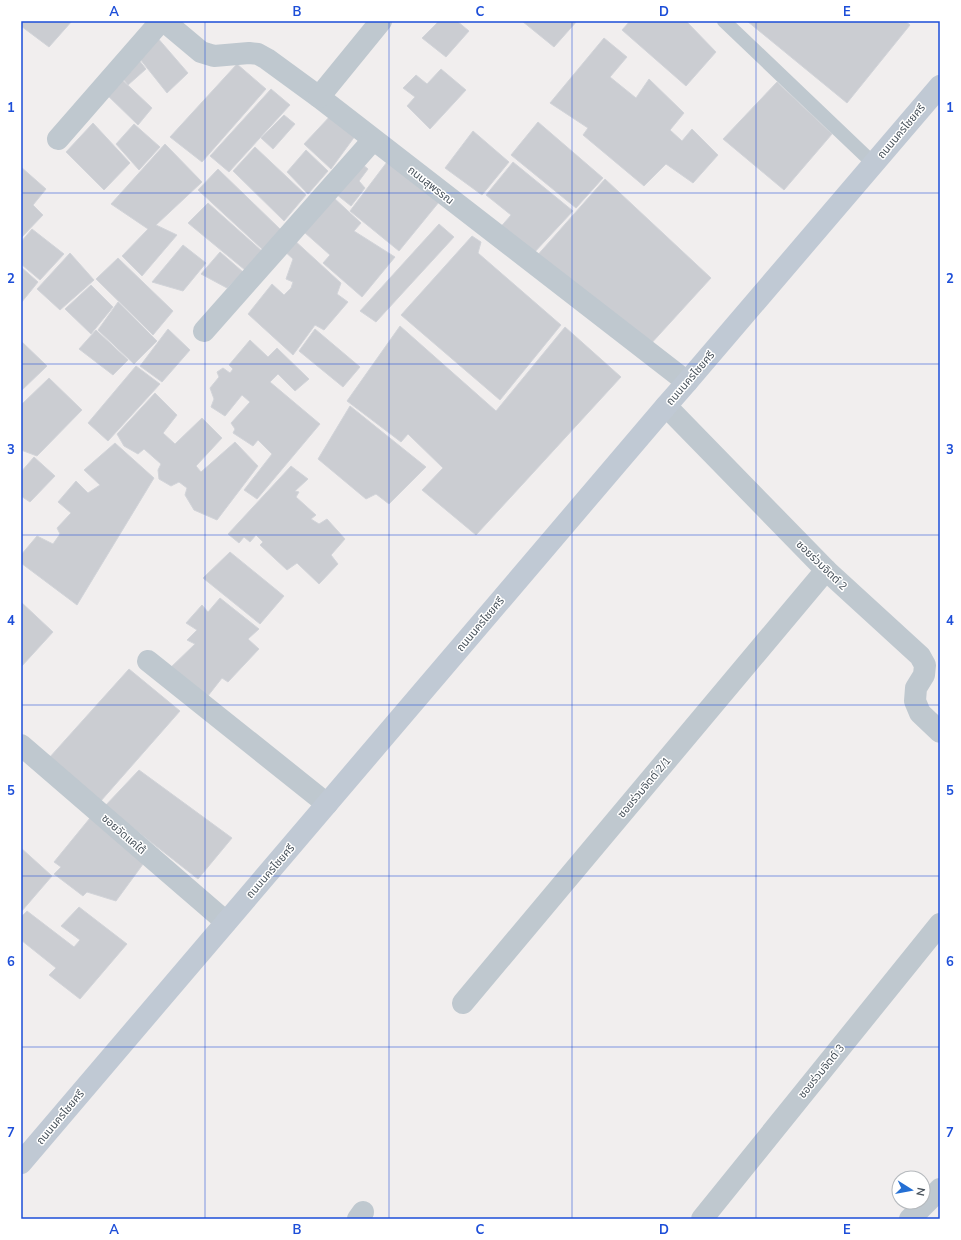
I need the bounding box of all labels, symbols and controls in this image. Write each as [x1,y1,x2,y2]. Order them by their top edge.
text: A [109,3,119,21]
text: B [293,3,302,21]
text: C [476,3,485,21]
text: D [659,3,669,21]
text: E [843,3,851,21]
text: 1 [7,99,15,117]
text: 1 [946,99,954,117]
street label: ถนนนครไชยศรี [874,100,929,162]
street label: ถนนสุพรรณ [404,163,457,208]
text: 2 [7,270,15,288]
text: 2 [946,270,954,288]
street label: ถนนนครไชยศรี [663,348,718,409]
text: 3 [7,441,15,459]
text: 3 [946,441,954,459]
street label: ซอยร่วมจิตต์ 2 [793,537,851,594]
street label: ถนนนครไชยศรี [453,593,508,655]
text: 4 [7,612,15,630]
text: 4 [946,612,954,630]
street label: ซอยร่วมจิตต์ 2/1 [614,754,674,821]
text: 5 [7,782,15,800]
text: 5 [946,782,954,800]
street label: ซอยวัดแคใต้ [98,811,149,858]
street label: ถนนนครไชยศรี [243,841,298,902]
text: 6 [7,953,15,971]
text: 6 [946,953,954,971]
street label: ซอยร่วมจิตต์ 3 [795,1041,848,1102]
street label: ถนนนครไชยศรี [33,1086,88,1148]
text: 7 [7,1124,15,1142]
text: 7 [946,1124,954,1142]
north arrow [891,1170,931,1210]
text: N [912,1186,928,1197]
text: A [109,1221,119,1239]
text: B [293,1221,302,1239]
text: C [476,1221,485,1239]
text: D [659,1221,669,1239]
text: E [843,1221,851,1239]

